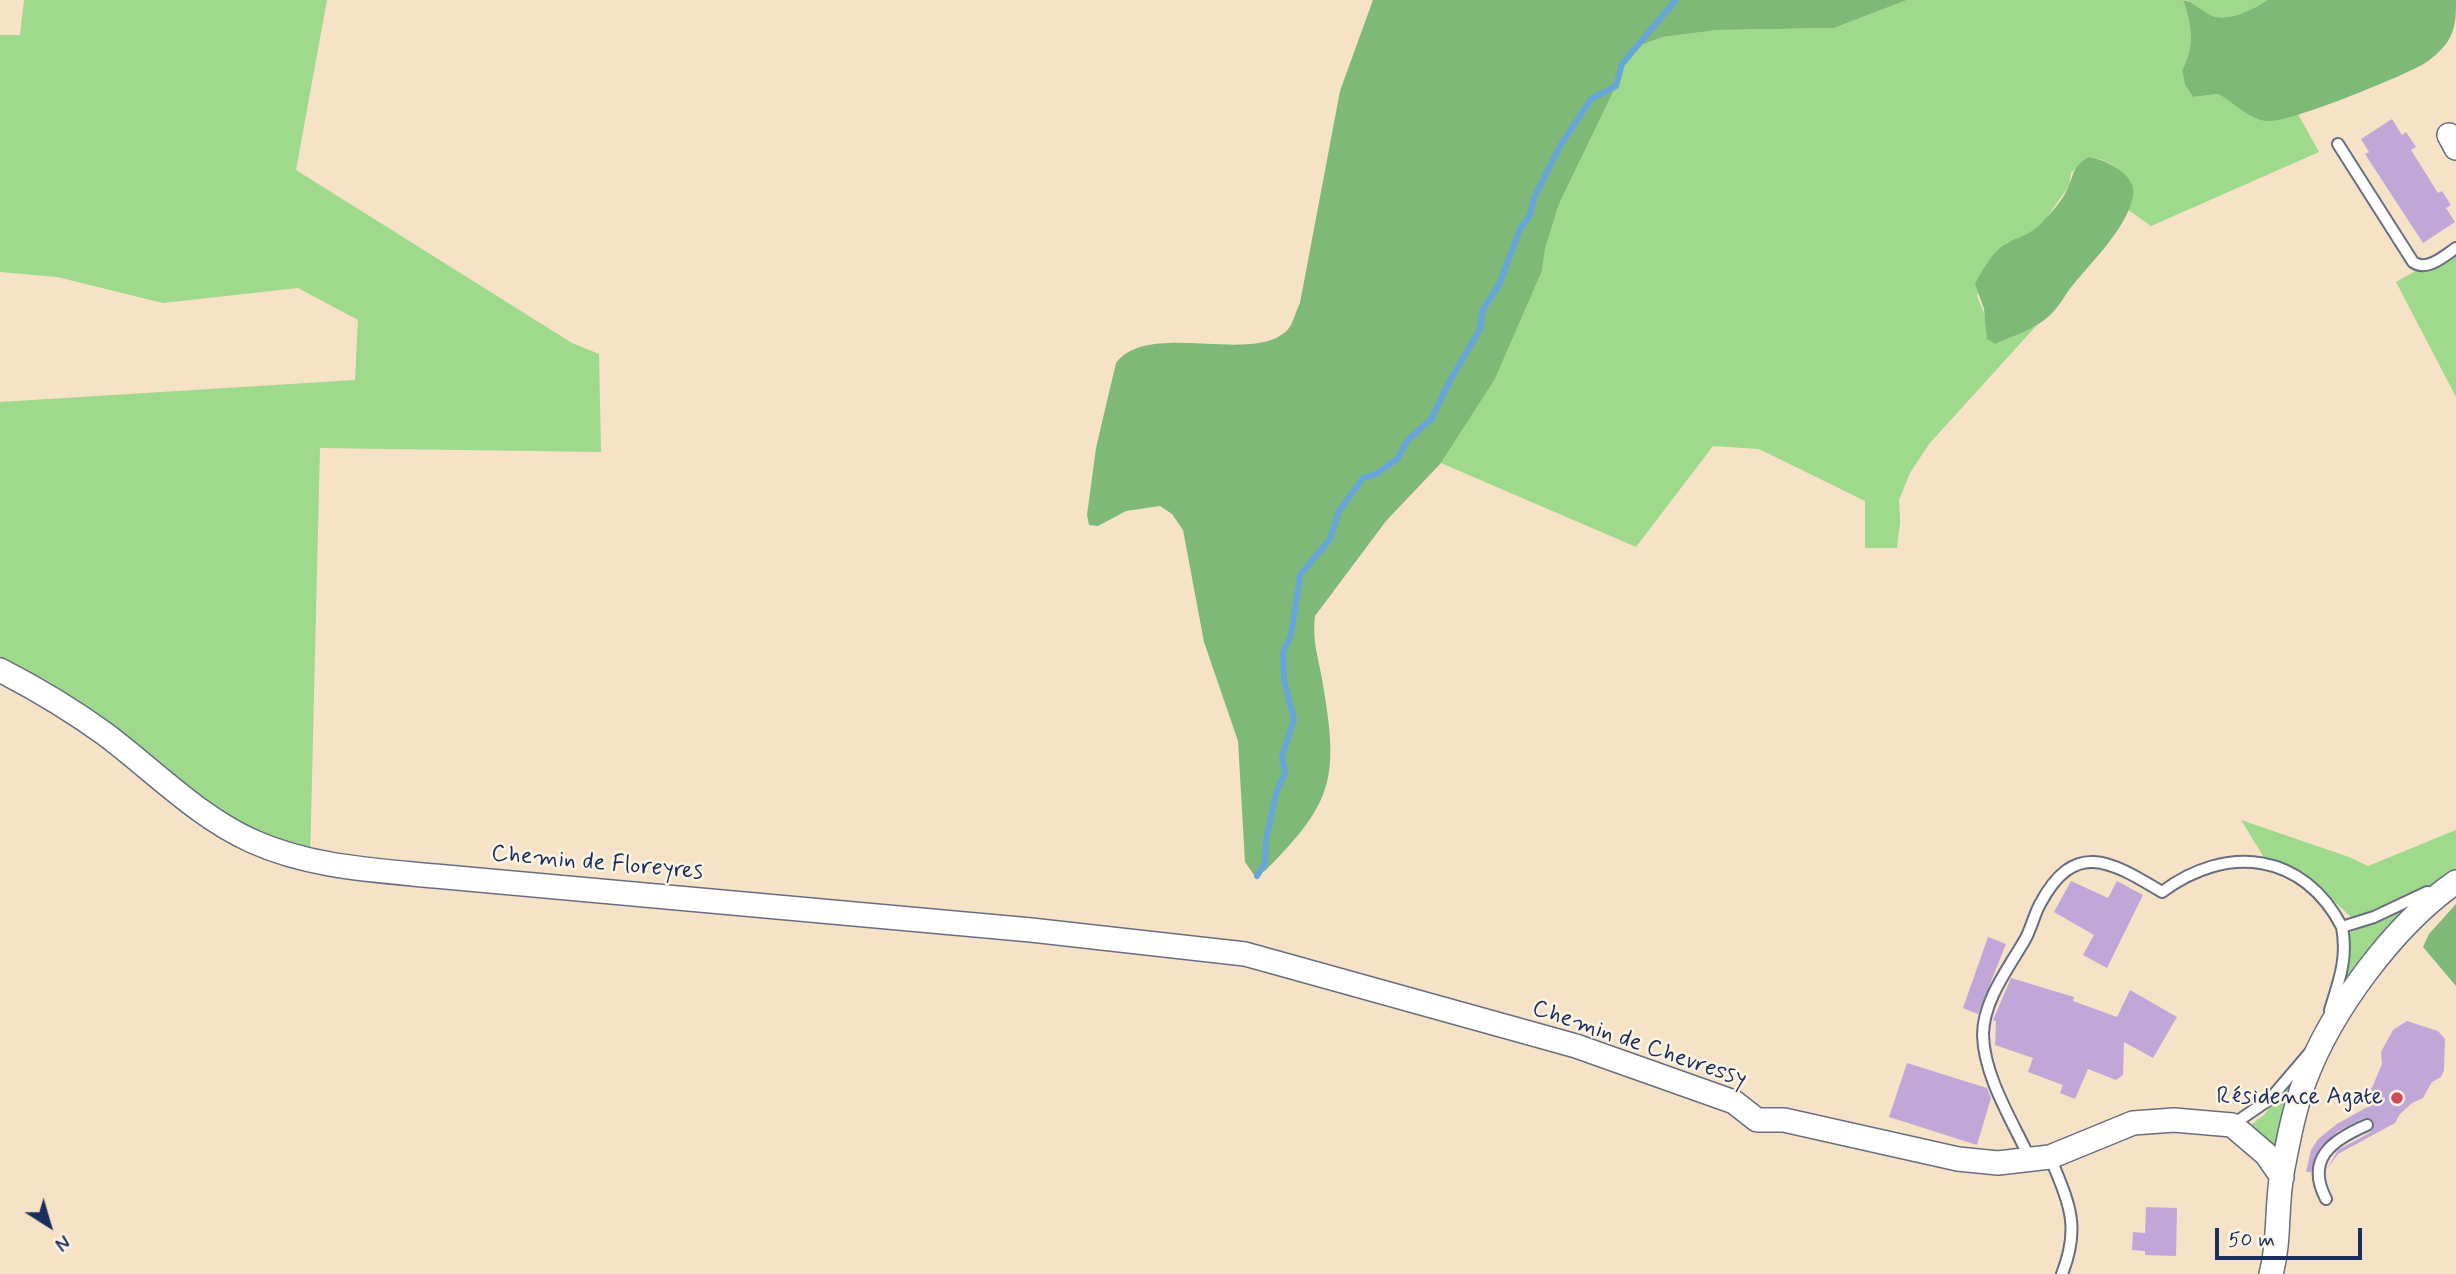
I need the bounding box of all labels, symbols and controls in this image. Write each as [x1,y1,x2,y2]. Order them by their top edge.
street label: Chemin de Floreyres [490,840,704,888]
street label: Chemin de Chevressy [1528,995,1750,1095]
place label: Résidence Agate [2216,1084,2383,1112]
marker: Résidence Agate [2389,1090,2405,1106]
north arrow [14,1190,84,1260]
scale bar [2218,1214,2365,1258]
text: 50 m [2228,1226,2275,1254]
text: N [49,1228,75,1256]

